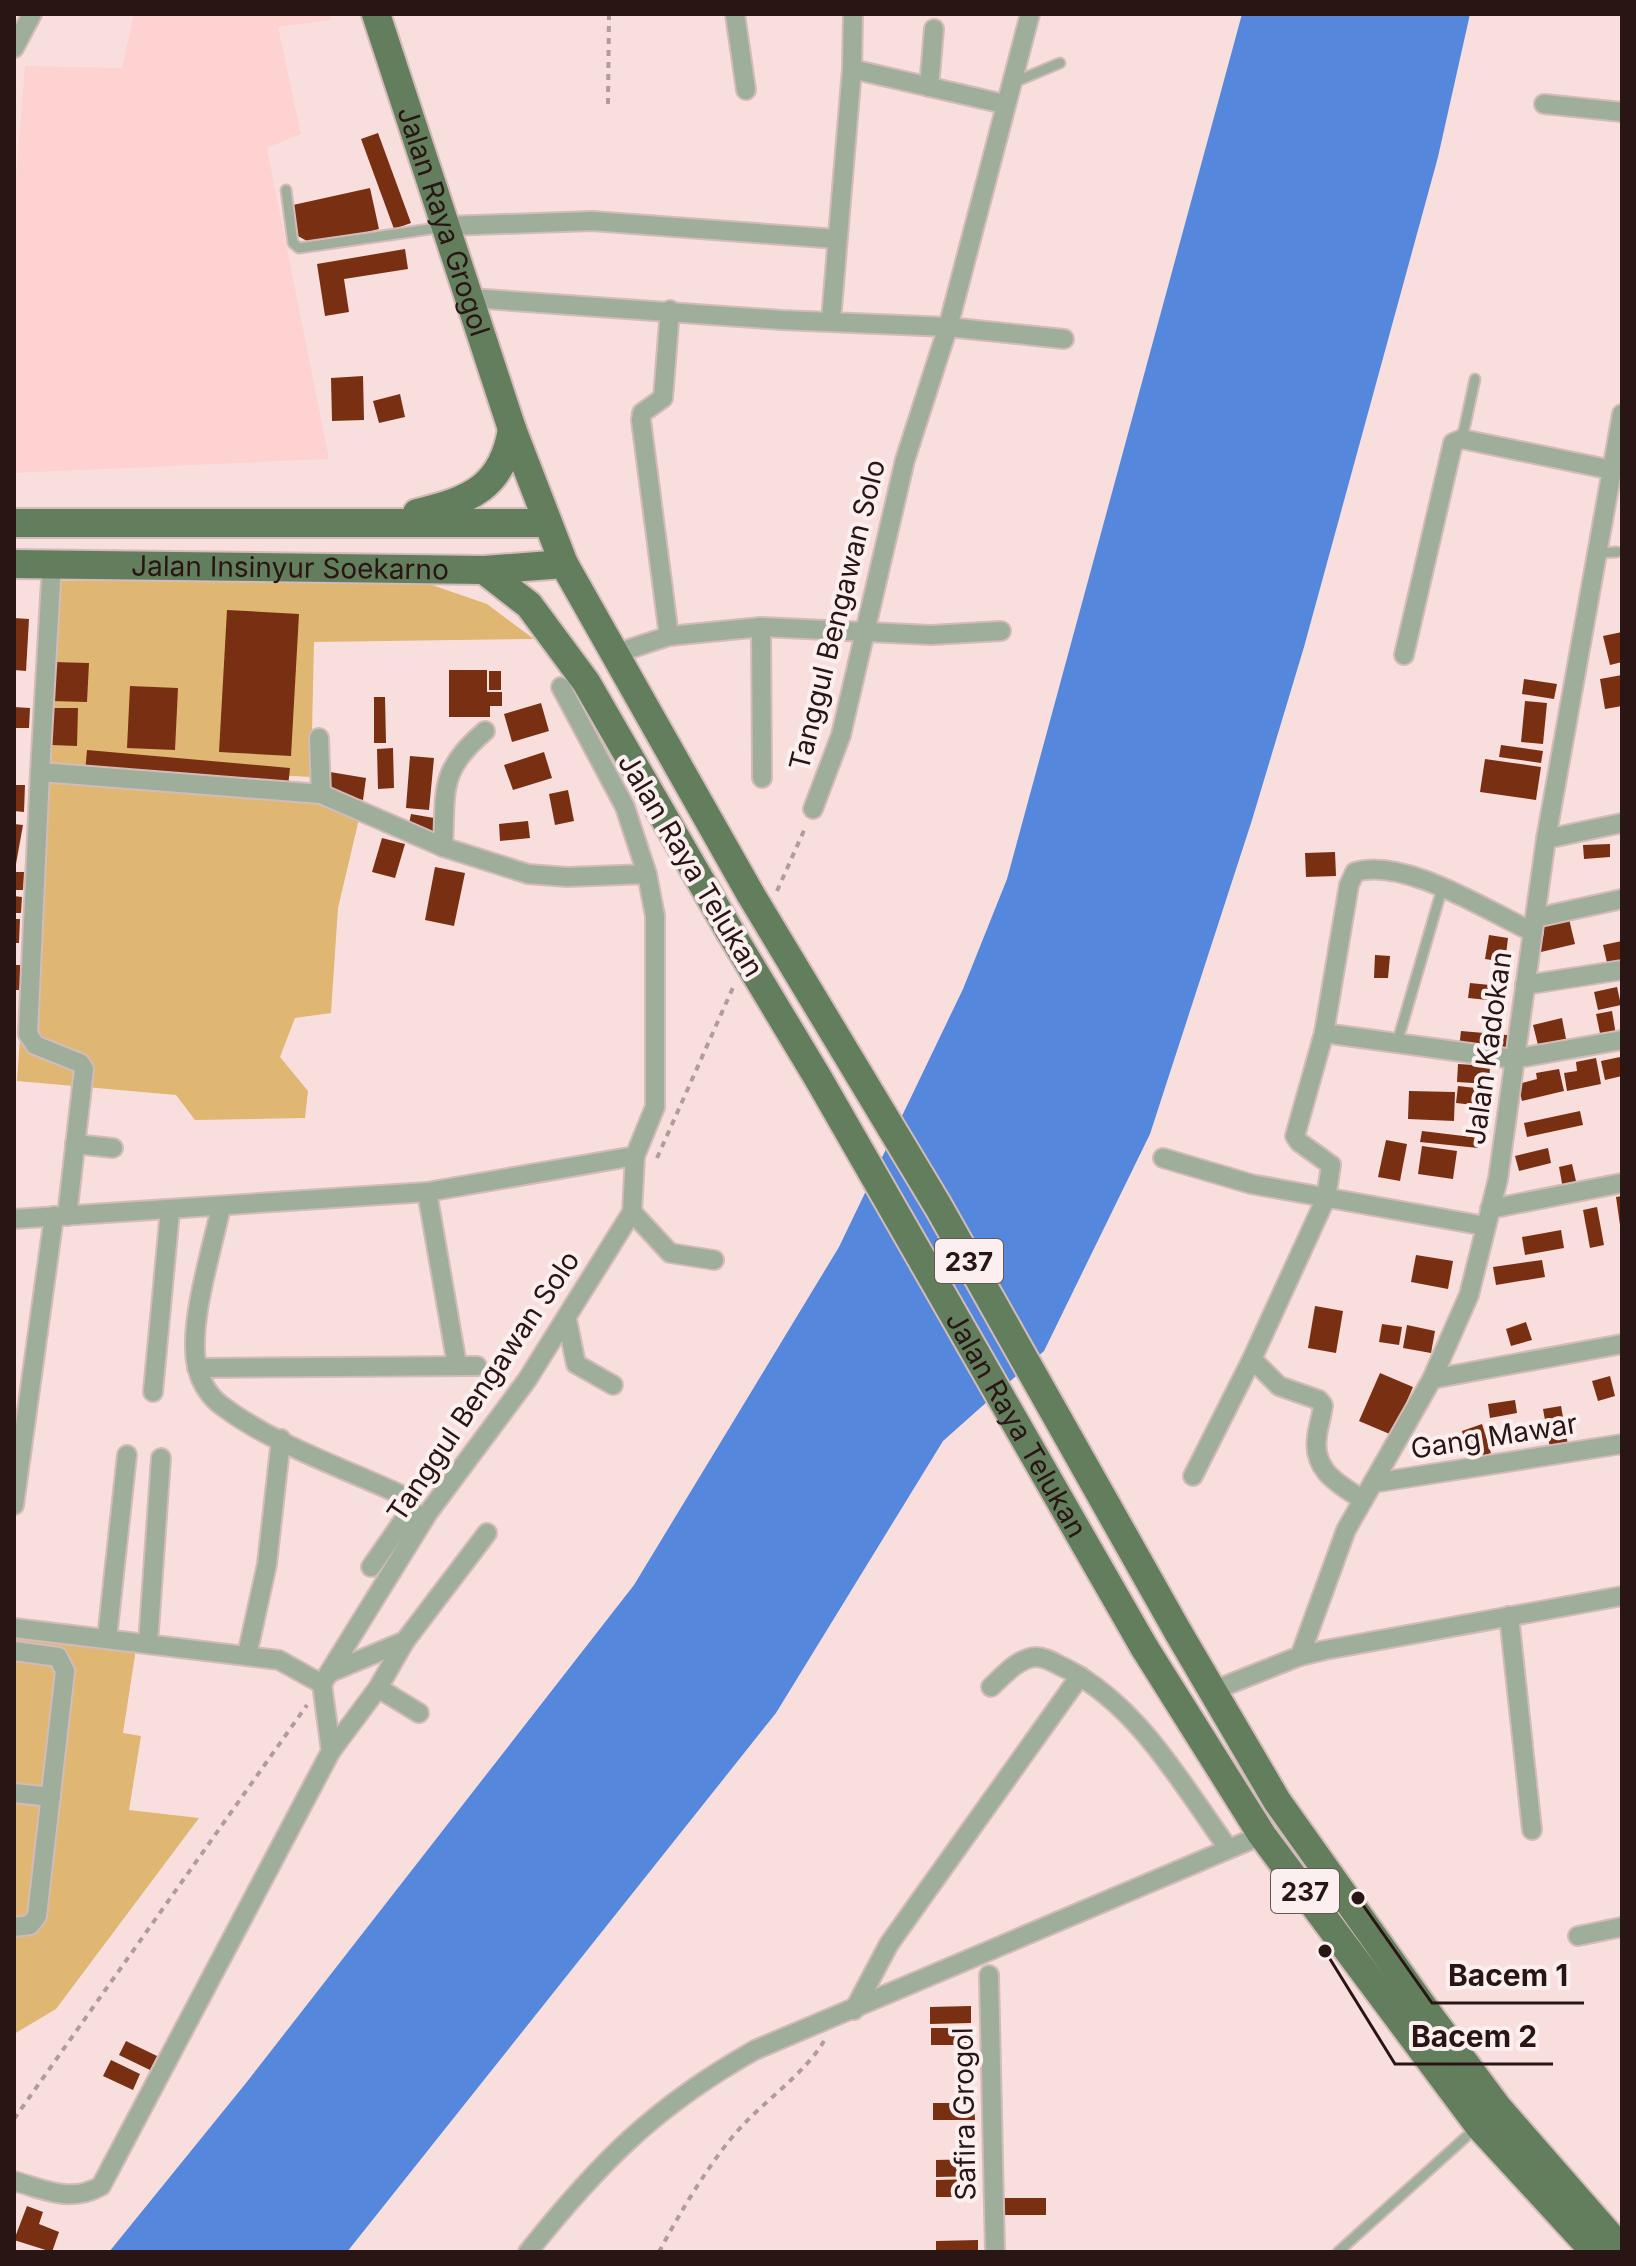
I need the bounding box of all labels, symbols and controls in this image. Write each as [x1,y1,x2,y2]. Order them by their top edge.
street label: Jalan Raya Grogol [390,102,497,340]
street label: Tanggul Bengawan Solo [782,456,892,774]
street label: Jalan Insinyur Soekarno [131,548,449,587]
street label: Jalan Raya Telukan [611,747,771,983]
street label: Jalan Kadokan [1458,949,1518,1147]
road number: 237 [935,1239,1003,1283]
street label: Tanggul Bengawan Solo [380,1244,586,1528]
street label: Jalan Raya Telukan [939,1306,1094,1543]
street label: Gang Mawar [1408,1406,1580,1466]
road number: 237 [1271,1869,1339,1913]
callout: Bacem 1 [1432,1949,1584,2003]
text: Bacem 1 [1448,1957,1568,1993]
callout: Bacem 2 [1395,2010,1553,2064]
text: Bacem 2 [1411,2018,1537,2054]
street label: Safira Grogol [945,2027,983,2201]

